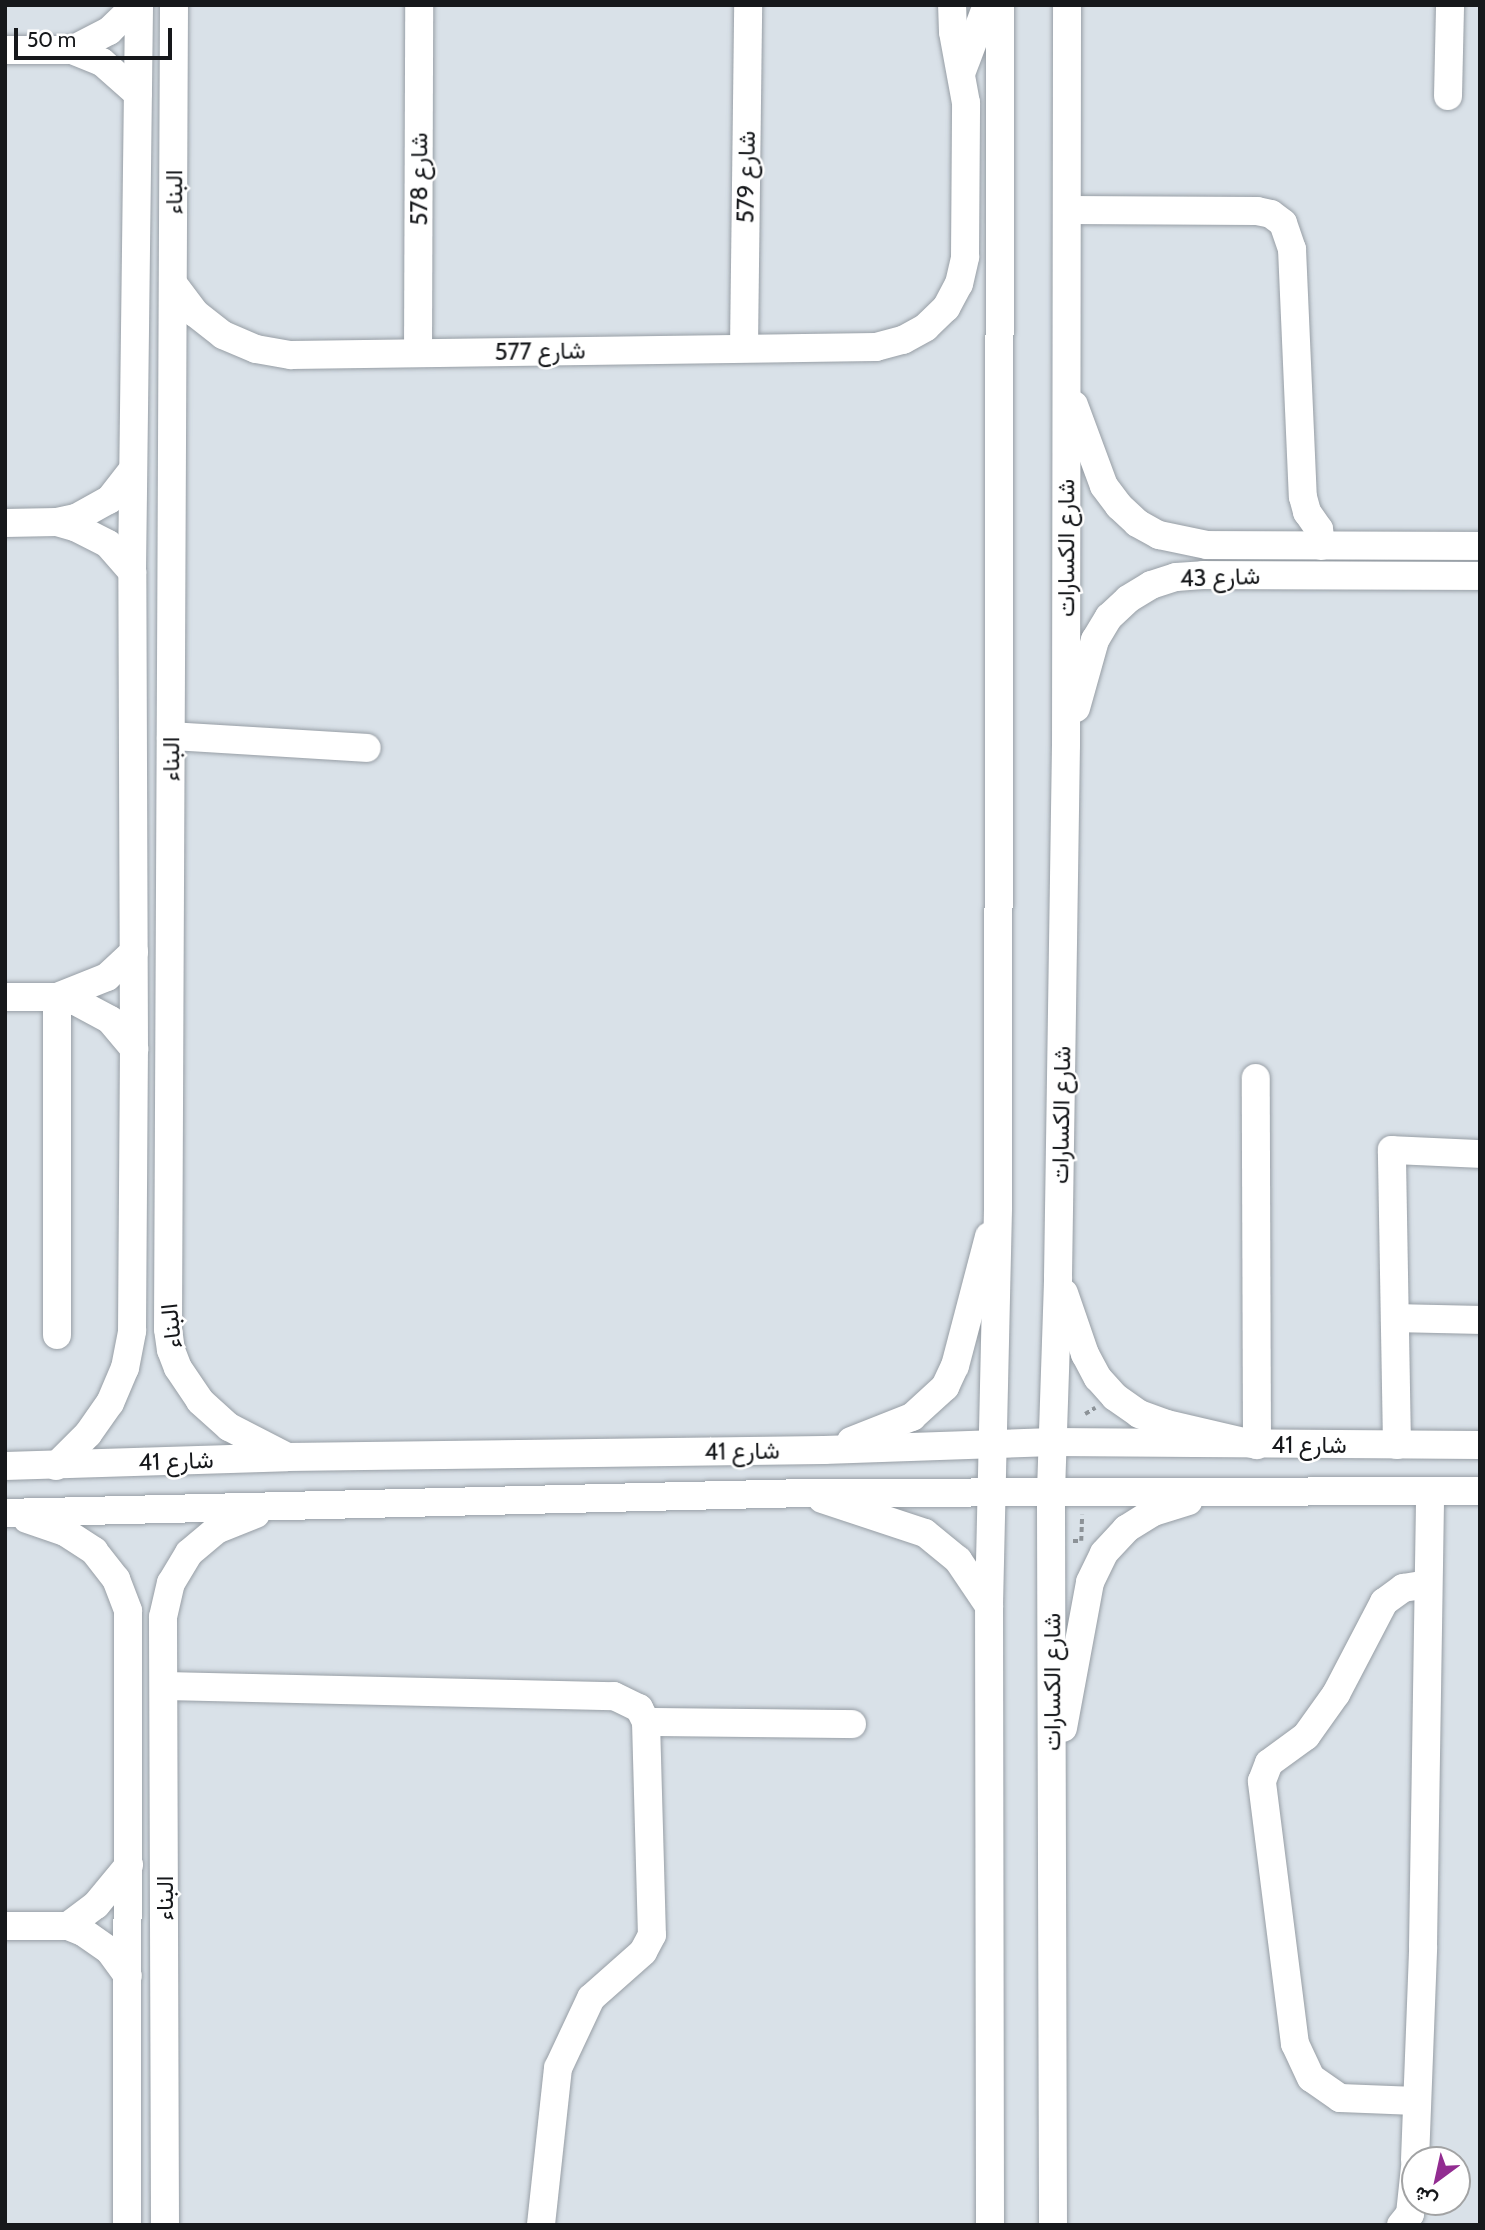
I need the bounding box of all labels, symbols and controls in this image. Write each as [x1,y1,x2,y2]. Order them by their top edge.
scale bar [18,14,175,58]
text: 50 m [27,27,76,52]
street label: شارع 579 [731,131,761,223]
street label: شارع 578 [405,132,433,226]
street label: البناء [160,170,188,214]
street label: شارع 577 [494,336,586,366]
street label: شارع الكسارات [1052,479,1080,617]
street label: شارع 43 [1179,561,1261,593]
street label: البناء [157,737,185,781]
street label: شارع الكسارات [1045,1046,1077,1184]
street label: البناء [154,1302,188,1350]
street label: شارع 41 [1271,1431,1347,1459]
street label: شارع 41 [704,1436,780,1466]
street label: شارع 41 [138,1445,214,1477]
street label: شارع الكسارات [1038,1613,1066,1751]
street label: البناء [151,1876,179,1920]
north arrow [1401,2146,1471,2216]
text: ش [1410,2181,1441,2213]

